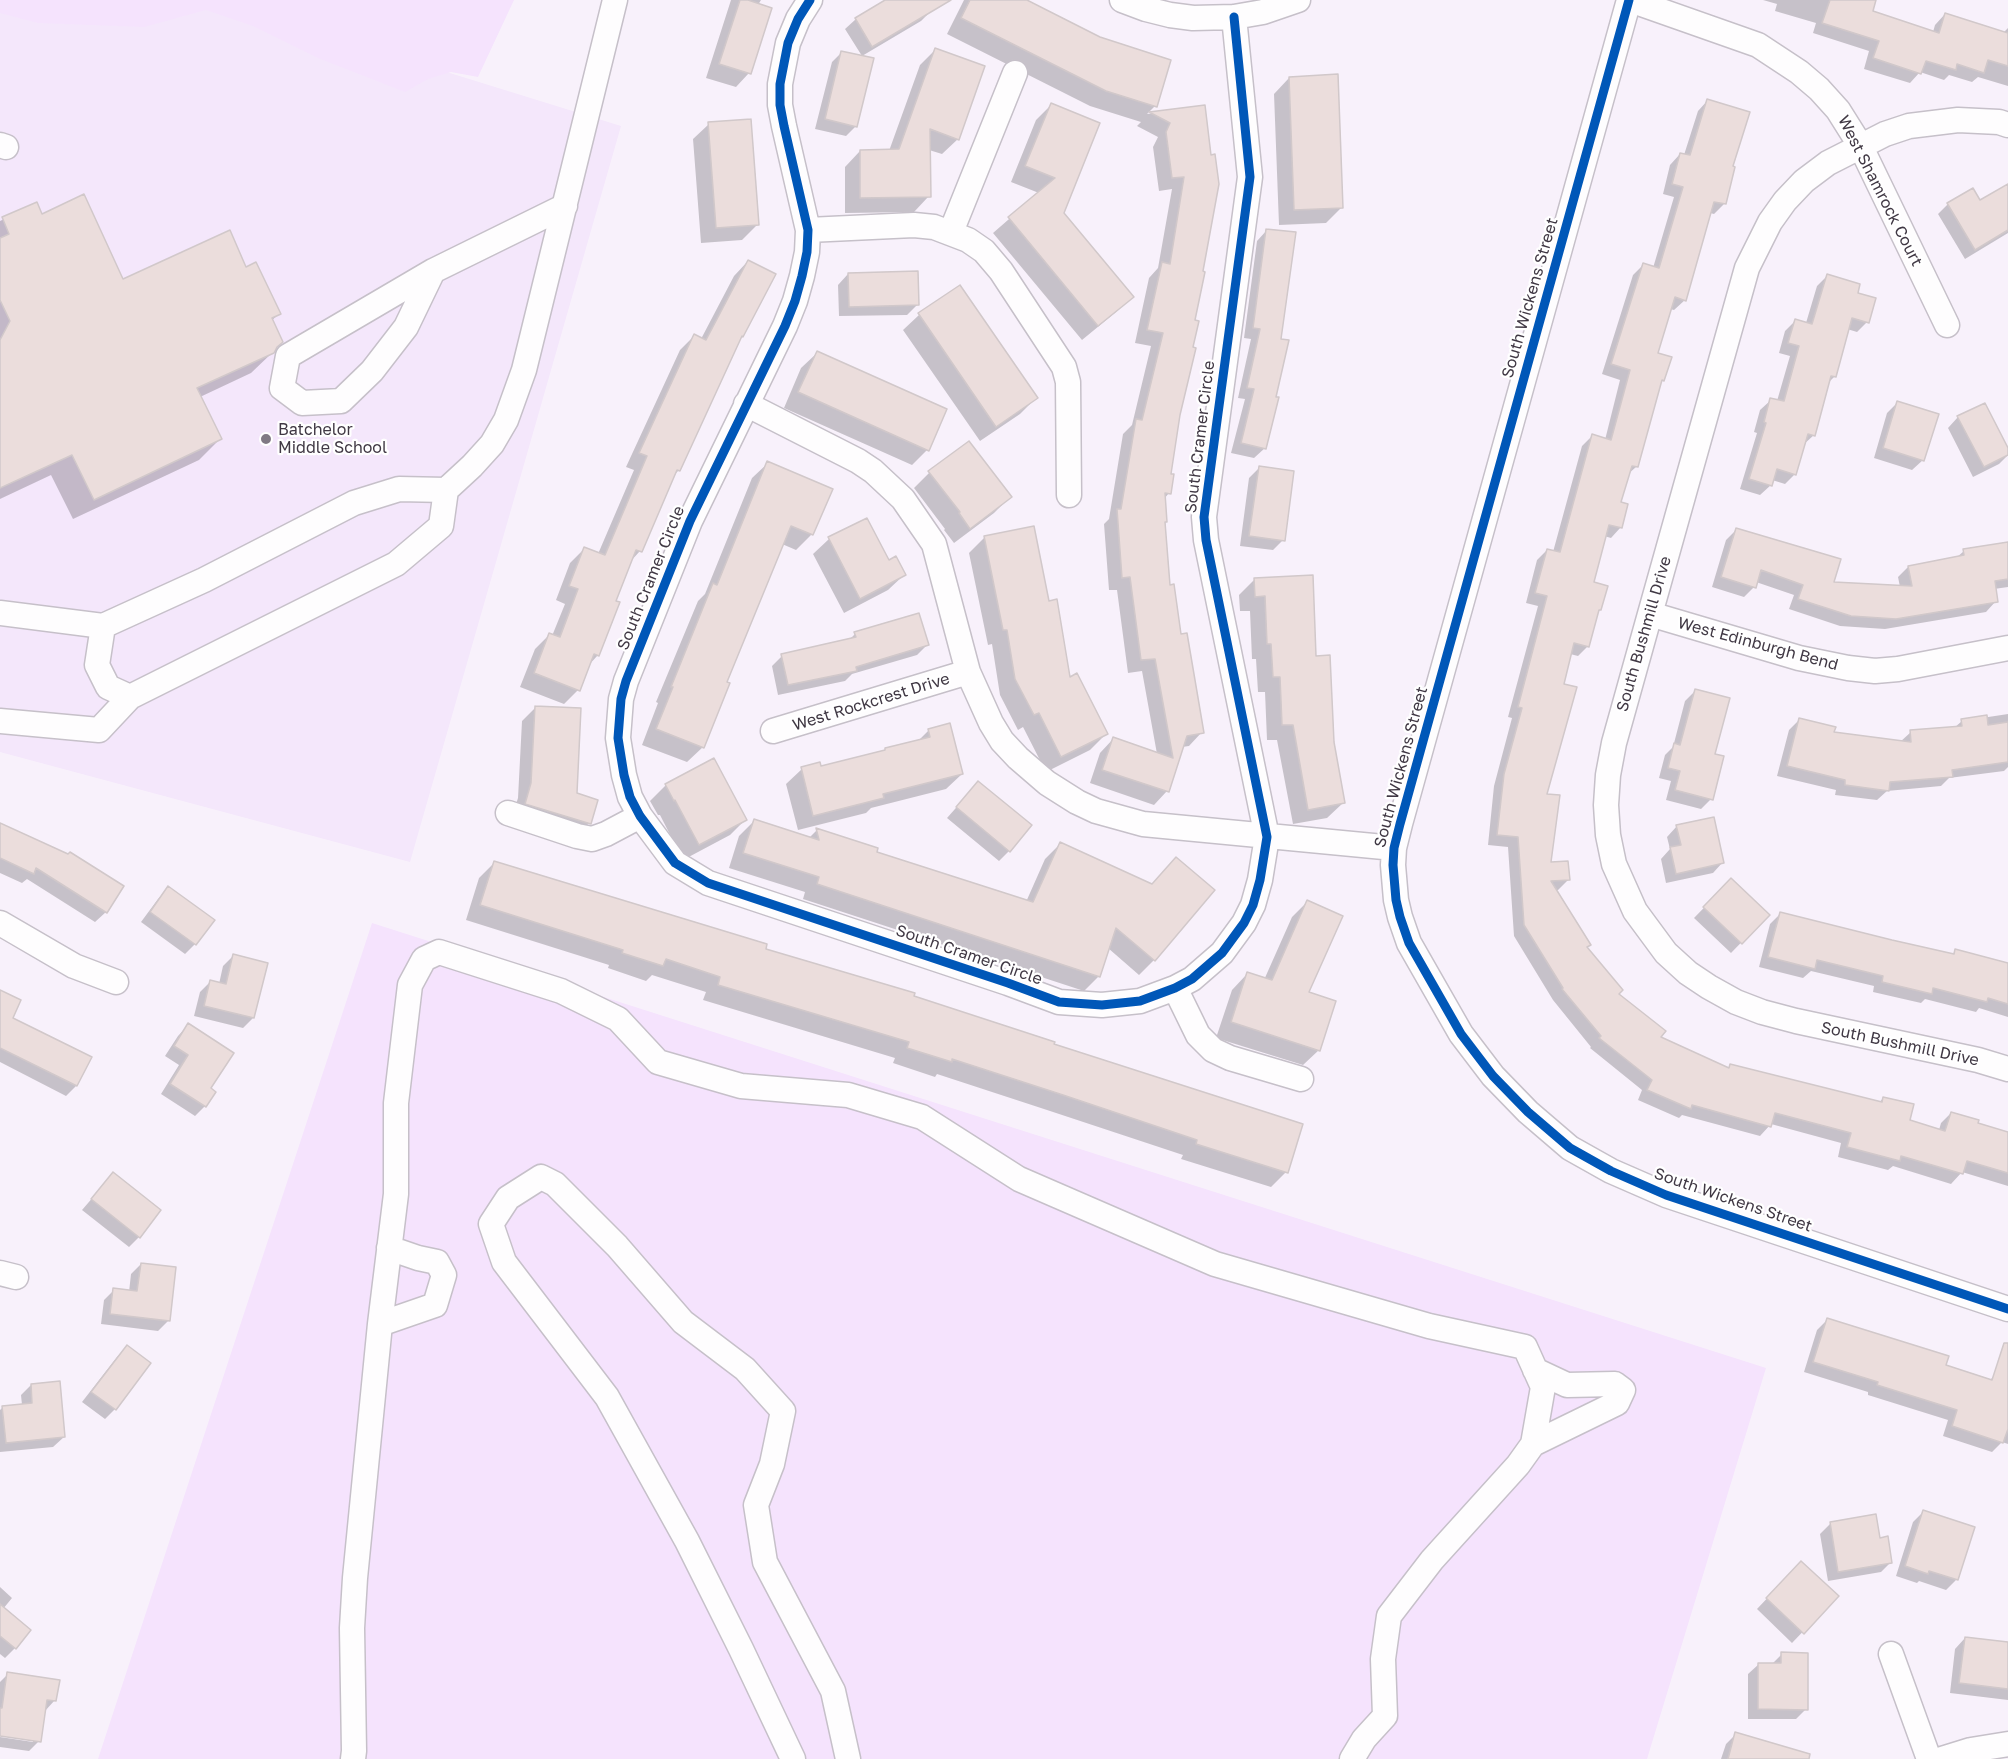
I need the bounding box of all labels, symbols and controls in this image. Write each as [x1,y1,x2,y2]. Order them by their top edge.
street label: West Shamrock Court [1834,112,1926,270]
street label: South Wickens Street [1498,216,1562,380]
street label: South Cramer Circle [1181,360,1219,514]
place label: Batchelor Middle School [278,420,387,458]
marker: Batchelor Middle School [259,432,273,446]
street label: South Cramer Circle [613,503,689,653]
street label: South Bushmill Drive [1613,554,1675,714]
street label: West Edinburgh Bend [1676,613,1840,675]
street label: West Rockcrest Drive [790,669,952,735]
street label: South Wickens Street [1370,684,1432,850]
street label: South Cramer Circle [893,921,1045,989]
street label: South Bushmill Drive [1819,1018,1981,1070]
street label: South Wickens Street [1651,1164,1815,1236]

